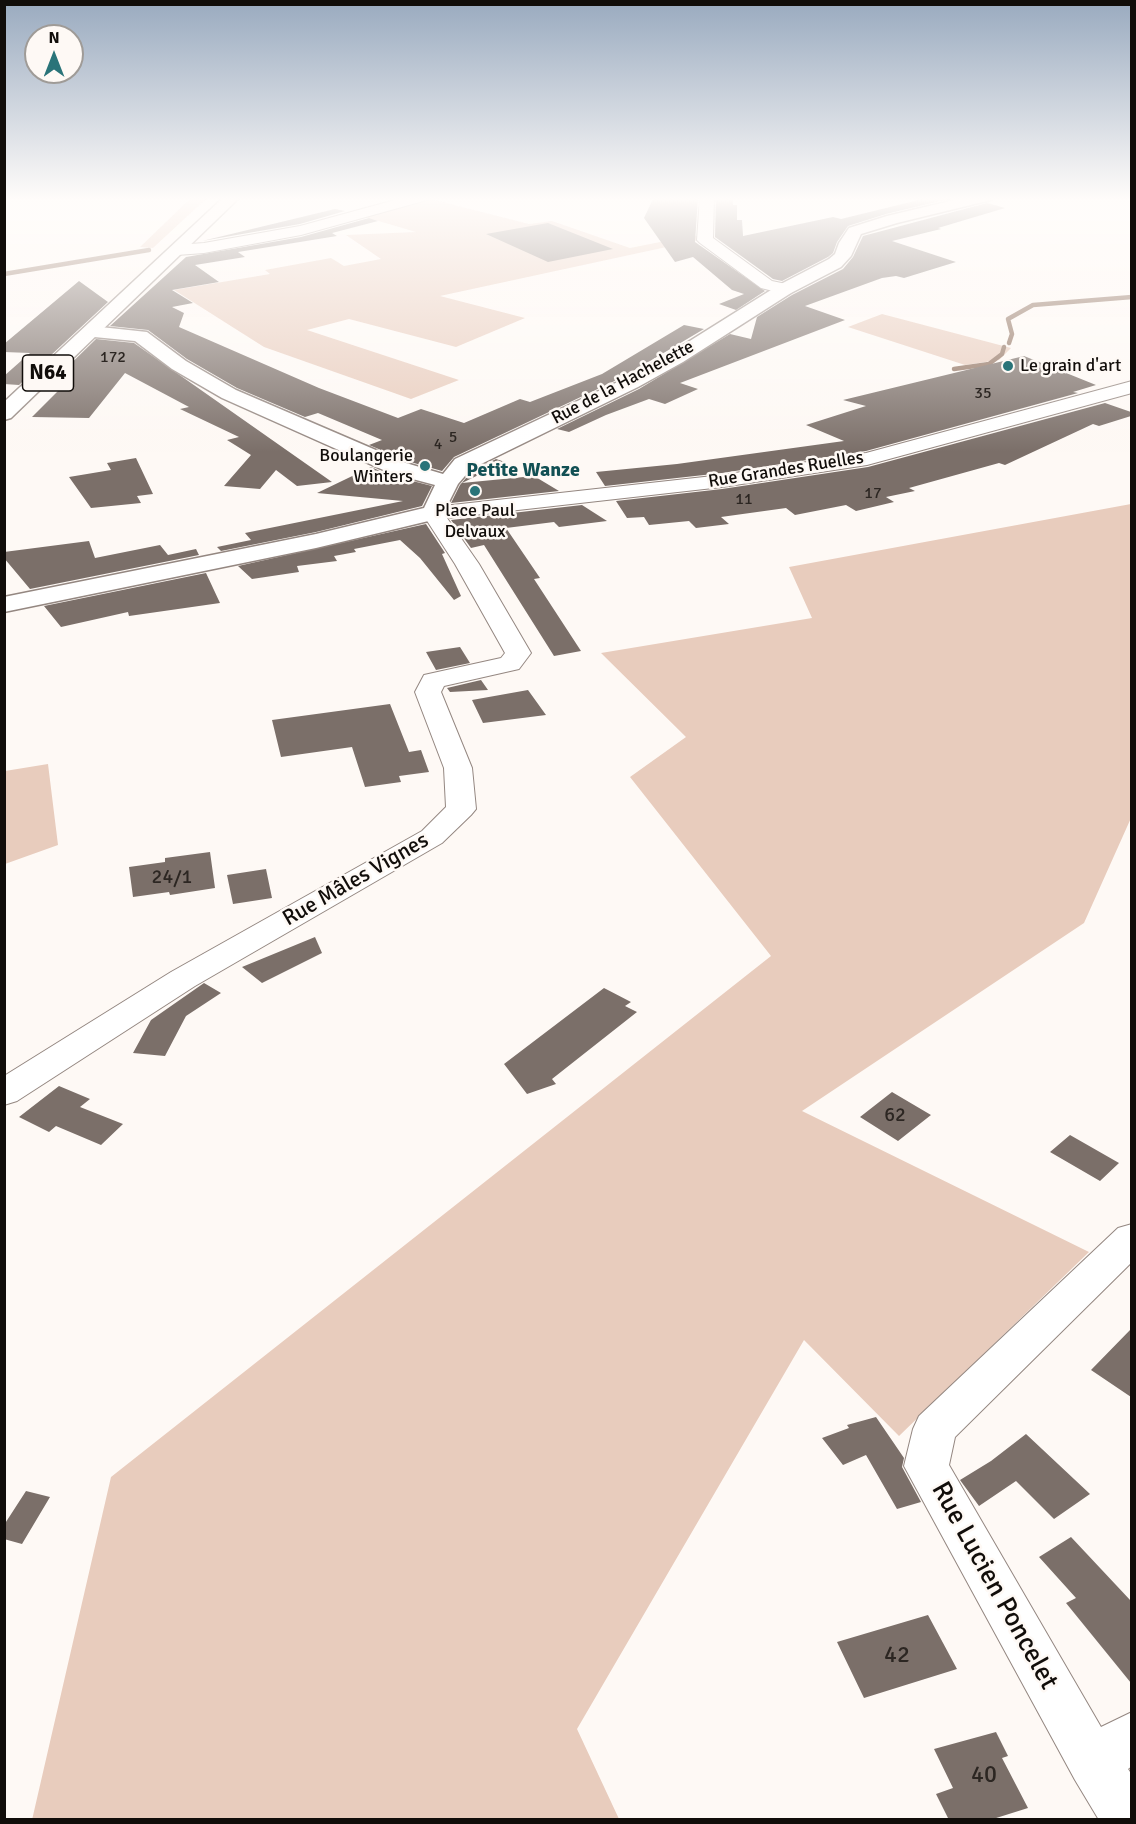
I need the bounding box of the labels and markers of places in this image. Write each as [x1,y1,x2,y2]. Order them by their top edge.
place label: Le grain d'art [1020,355,1121,377]
marker: Le grain d'art [1001,359,1015,373]
place label: Boulangerie Winters [319,445,413,488]
marker: Boulangerie Winters [418,459,432,473]
marker: Place Paul Delvaux [468,484,482,498]
place label: Place Paul Delvaux [435,500,515,542]

